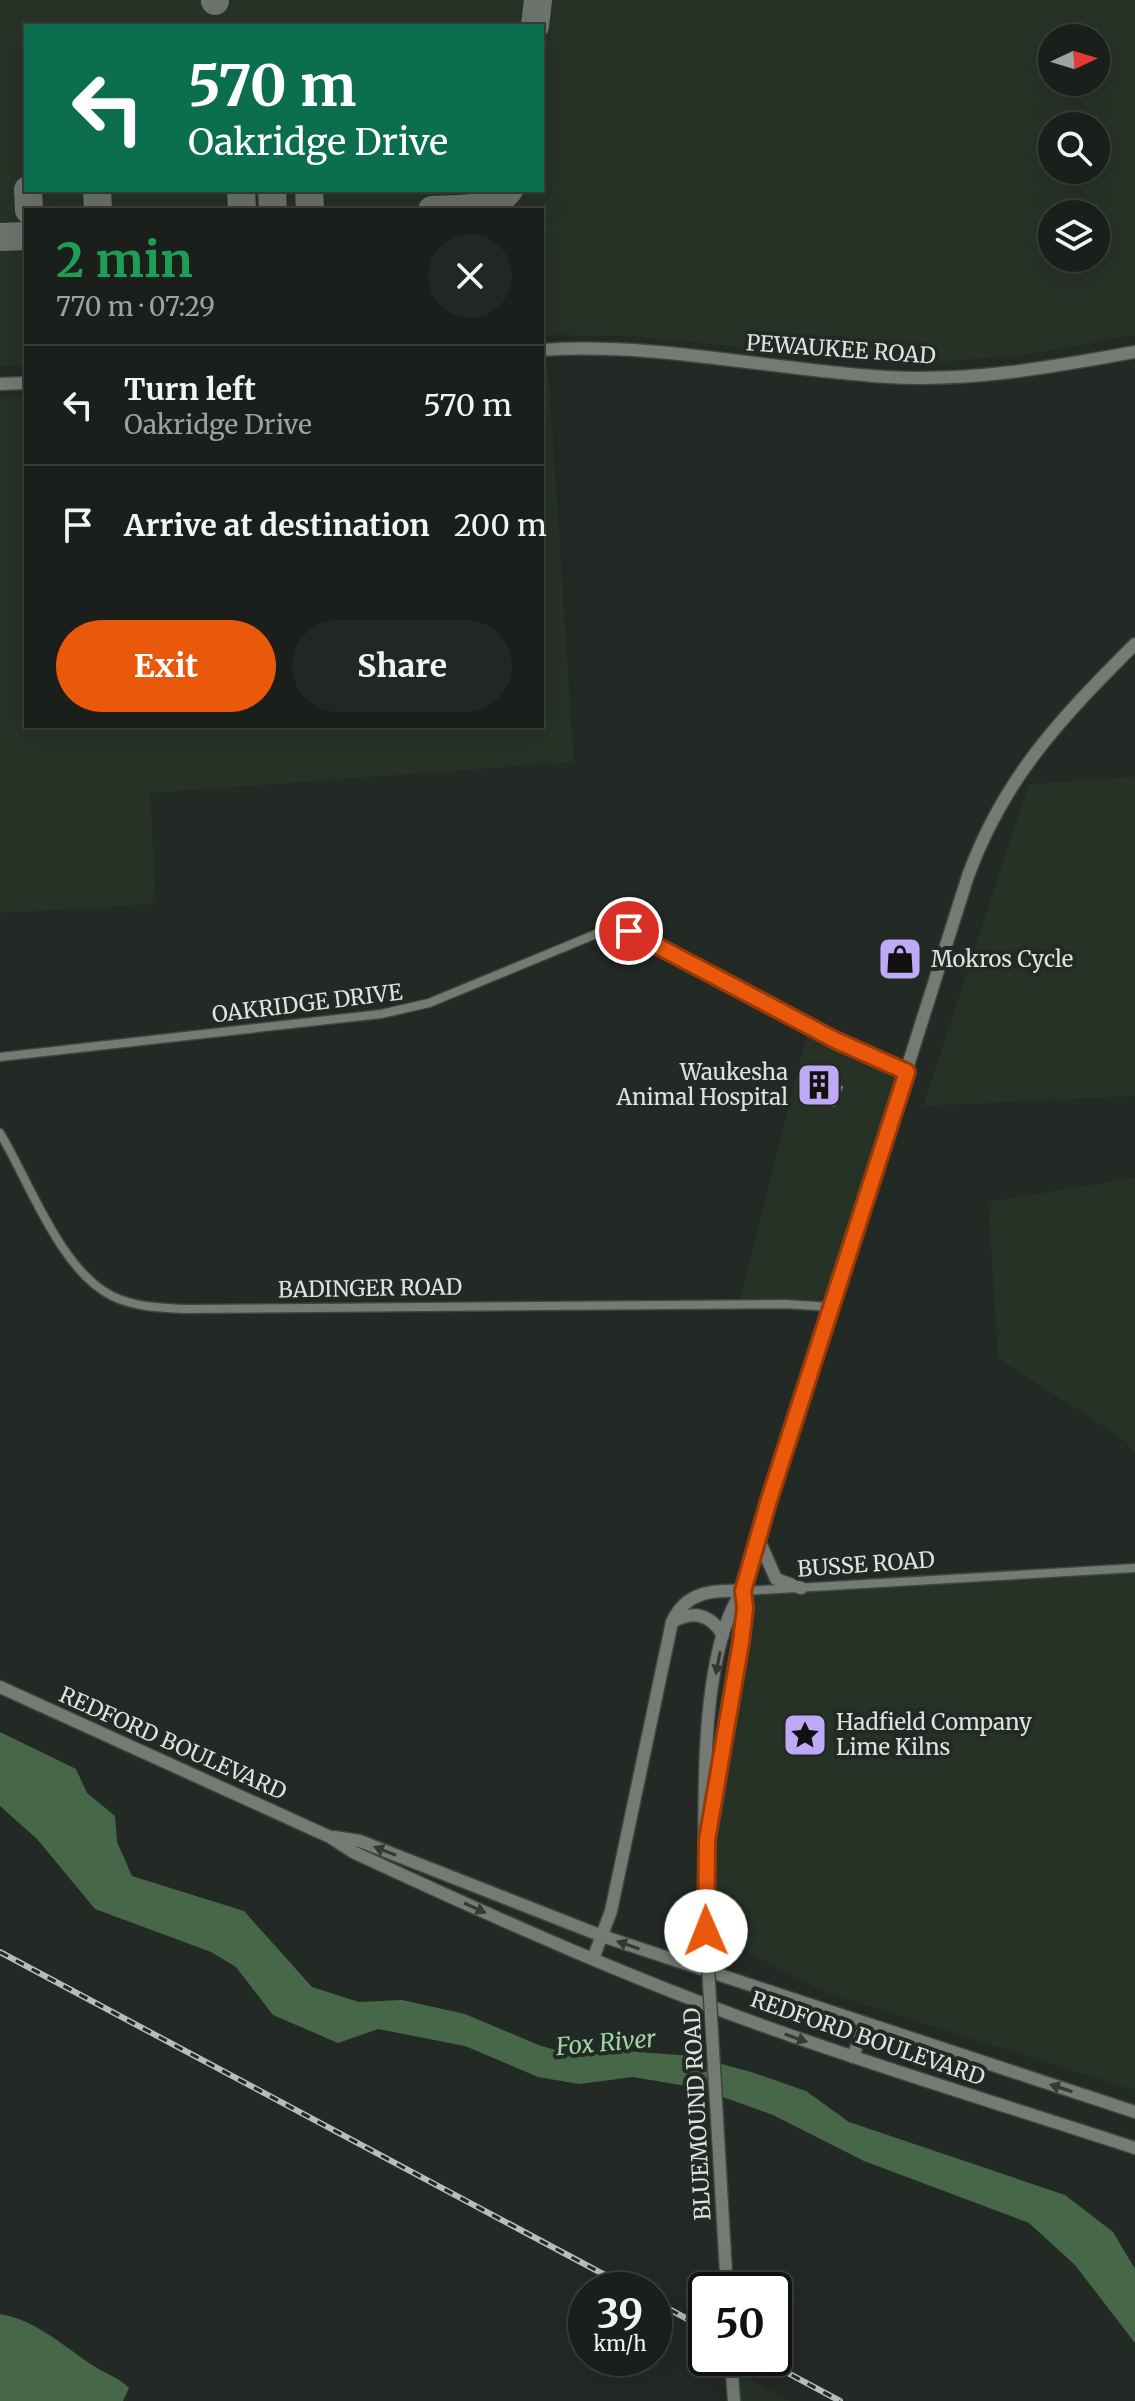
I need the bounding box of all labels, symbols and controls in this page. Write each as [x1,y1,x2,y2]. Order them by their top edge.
north arrow [1038,24,1110,96]
map controls [1038,24,1110,272]
text: 570 m [188,51,356,121]
icon: left [56,56,160,160]
button: search [1038,112,1110,184]
text: Oakridge Drive [188,120,448,165]
button: layers [1038,200,1110,272]
text: 2 min [56,230,193,290]
button: close [428,234,512,318]
text: 770 m · 07:29 [56,290,215,323]
street label: PEWAUKEE ROAD [745,328,937,370]
text: Turn left [124,370,256,408]
icon: left [56,383,100,427]
text: 570 m [423,386,512,424]
text: Oakridge Drive [124,408,312,441]
icon: arrive [56,503,100,547]
text: Arrive at destination [124,506,430,544]
text: 200 m [454,506,547,544]
button: Exit [56,620,276,712]
button: Share [292,620,512,712]
pin [595,897,663,965]
icon: arrive [607,909,651,953]
shop icon: Mokros Cycle [876,935,924,983]
place label: Mokros Cycle [931,945,1073,973]
street label: OAKRIDGE DRIVE [210,977,404,1029]
place label: Waukesha Animal Hospital [615,1058,788,1111]
building icon: Waukesha Animal Hospital [795,1061,843,1109]
street label: BADINGER ROAD [278,1272,462,1304]
street label: BUSSE ROAD [796,1545,936,1583]
one-way arrow [711,1651,723,1676]
street label: REDFORD BOULEVARD [55,1680,291,1806]
place label: Hadfield Company Lime Kilns [836,1708,1032,1761]
place icon: Hadfield Company Lime Kilns [781,1711,829,1759]
one-way arrow [373,1844,397,1857]
position arrow [664,1889,748,1973]
one-way arrow [463,1902,487,1915]
one-way arrow [616,1938,640,1950]
street label: REDFORD BOULEVARD [747,1985,989,2091]
street label: BLUEMOUND ROAD [677,2007,717,2221]
water label: Fox River [554,2023,658,2062]
one-way arrow [784,2032,808,2044]
one-way arrow [1048,2081,1072,2094]
speed limit sign: 50 [688,2272,792,2376]
text: 39 [597,2289,643,2339]
text: km/h [594,2331,646,2356]

